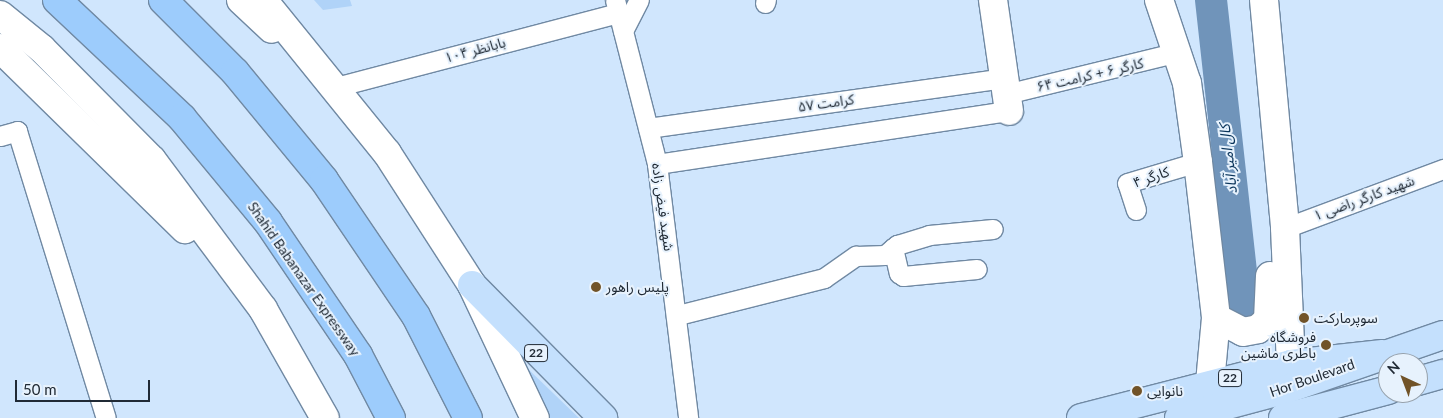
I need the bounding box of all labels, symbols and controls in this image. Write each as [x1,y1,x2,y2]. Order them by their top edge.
street label: بابانظر ۱۰۴ [443,34,507,66]
street label: کارگر ۶ + کرامت ۶۴ [1035,55,1145,95]
street label: کرامت ۵۷ [797,91,855,115]
water label: کال امیر آباد [1215,123,1241,195]
street label: شهید فیض زاده [649,162,677,252]
street label: کارگر ۴ [1131,163,1171,191]
street label: شهید کارگر راضی ۱ [1311,172,1417,224]
street label: Shahid Babanazar Expressway [244,199,364,359]
place label: پلیس راهور [606,279,669,295]
marker: پلیس راهور [590,281,602,293]
place label: سوپرمارکت [1314,310,1378,326]
marker: سوپرمارکت [1298,312,1310,324]
place label: فروشگاه باطری ماشین [1241,329,1316,362]
marker: فروشگاه باطری ماشین [1320,339,1332,351]
road number: 22 [524,343,548,362]
north arrow [1378,353,1428,403]
street label: Hor Boulevard [1267,356,1357,400]
text: N [1383,358,1403,377]
road number: 22 [1218,368,1242,388]
scale bar [18,370,152,402]
text: 50 m [23,380,57,398]
place label: نانوایی [1147,383,1183,399]
marker: نانوایی [1131,385,1143,397]

